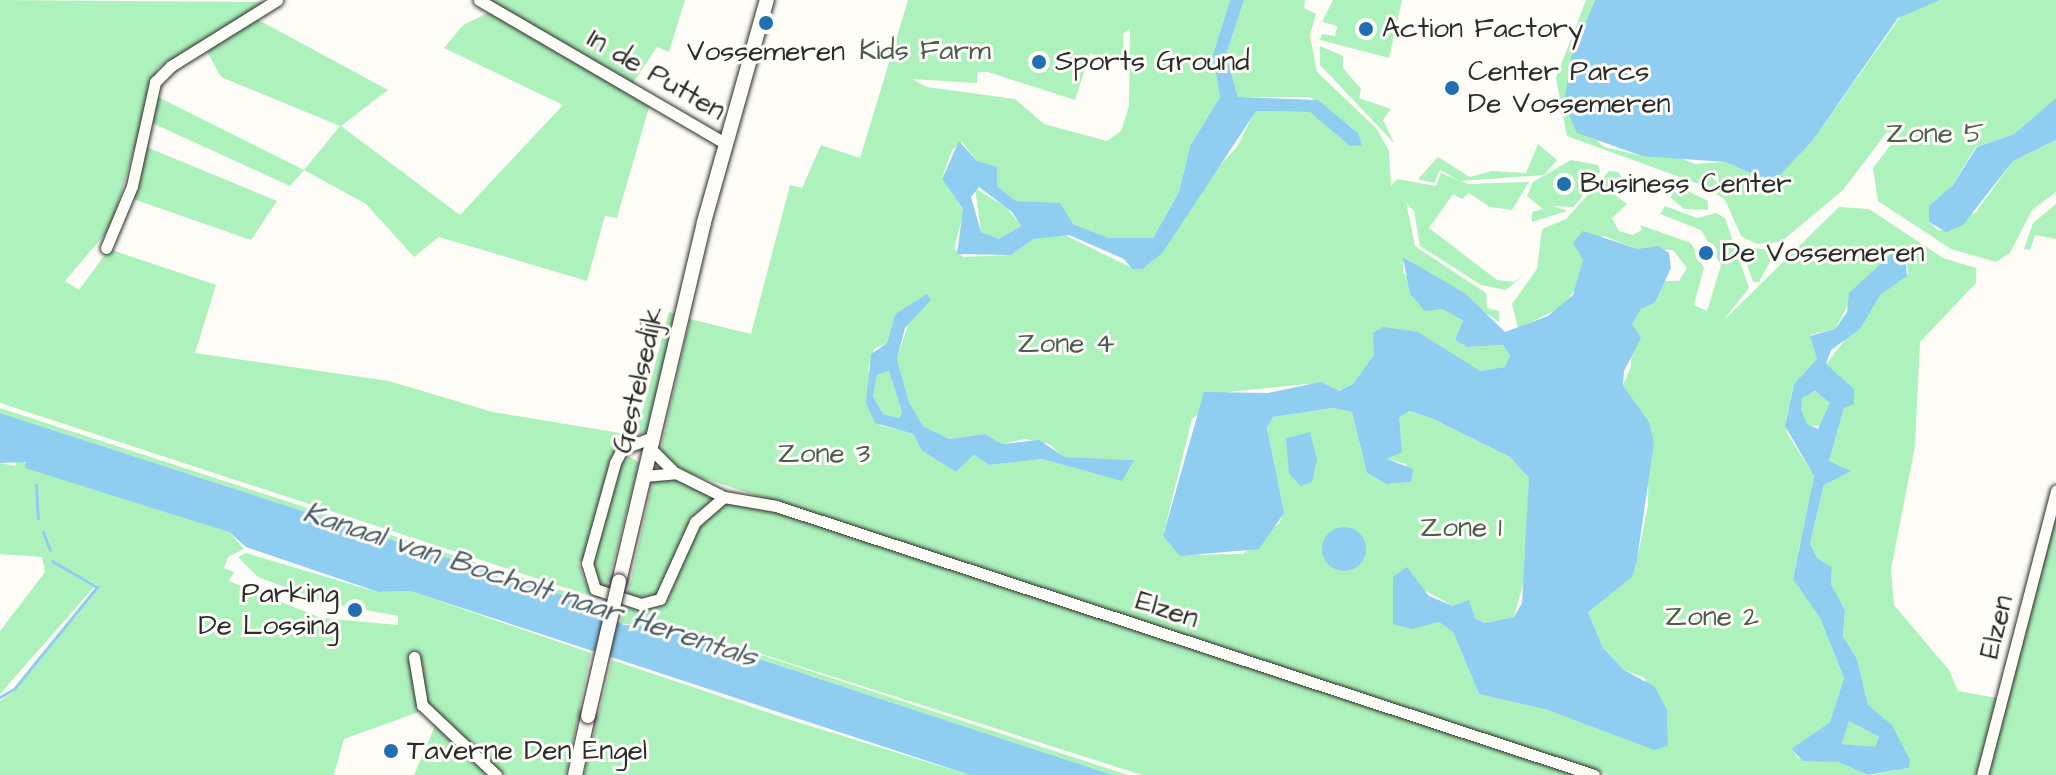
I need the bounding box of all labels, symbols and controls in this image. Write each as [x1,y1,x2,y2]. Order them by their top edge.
place label: Action Factory [1382,12,1583,46]
marker: Vossemeren [757,14,775,32]
marker: Action Factory [1357,20,1375,38]
street label: In de Putten [581,22,731,128]
park label: Kids Farm [859,34,991,68]
place label: Vossemeren [687,35,845,69]
place label: Sports Ground [1055,45,1250,79]
marker: Sports Ground [1030,53,1048,71]
place label: Center Parcs De Vossemeren [1468,55,1671,121]
marker: Center Parcs De Vossemeren [1443,79,1461,97]
park label: Zone 5 [1886,117,1984,151]
place label: Business Center [1580,167,1792,201]
marker: Business Center [1555,175,1573,193]
place label: De Vossemeren [1722,236,1925,270]
marker: De Vossemeren [1697,244,1715,262]
street label: Gestelsedijk [606,303,672,457]
park label: Zone 4 [1017,327,1115,361]
park label: Zone 3 [778,437,870,471]
water label: Kanaal van Bocholt naar Herentals [299,495,761,675]
park label: Zone 1 [1420,511,1502,545]
place label: Parking De Lossing [199,577,339,643]
street label: Elzen [1131,584,1203,636]
street label: Elzen [1973,592,2021,662]
park label: Zone 2 [1665,600,1759,634]
marker: Parking De Lossing [346,601,364,619]
place label: Taverne Den Engel [407,734,647,768]
marker: Taverne Den Engel [382,742,400,760]

